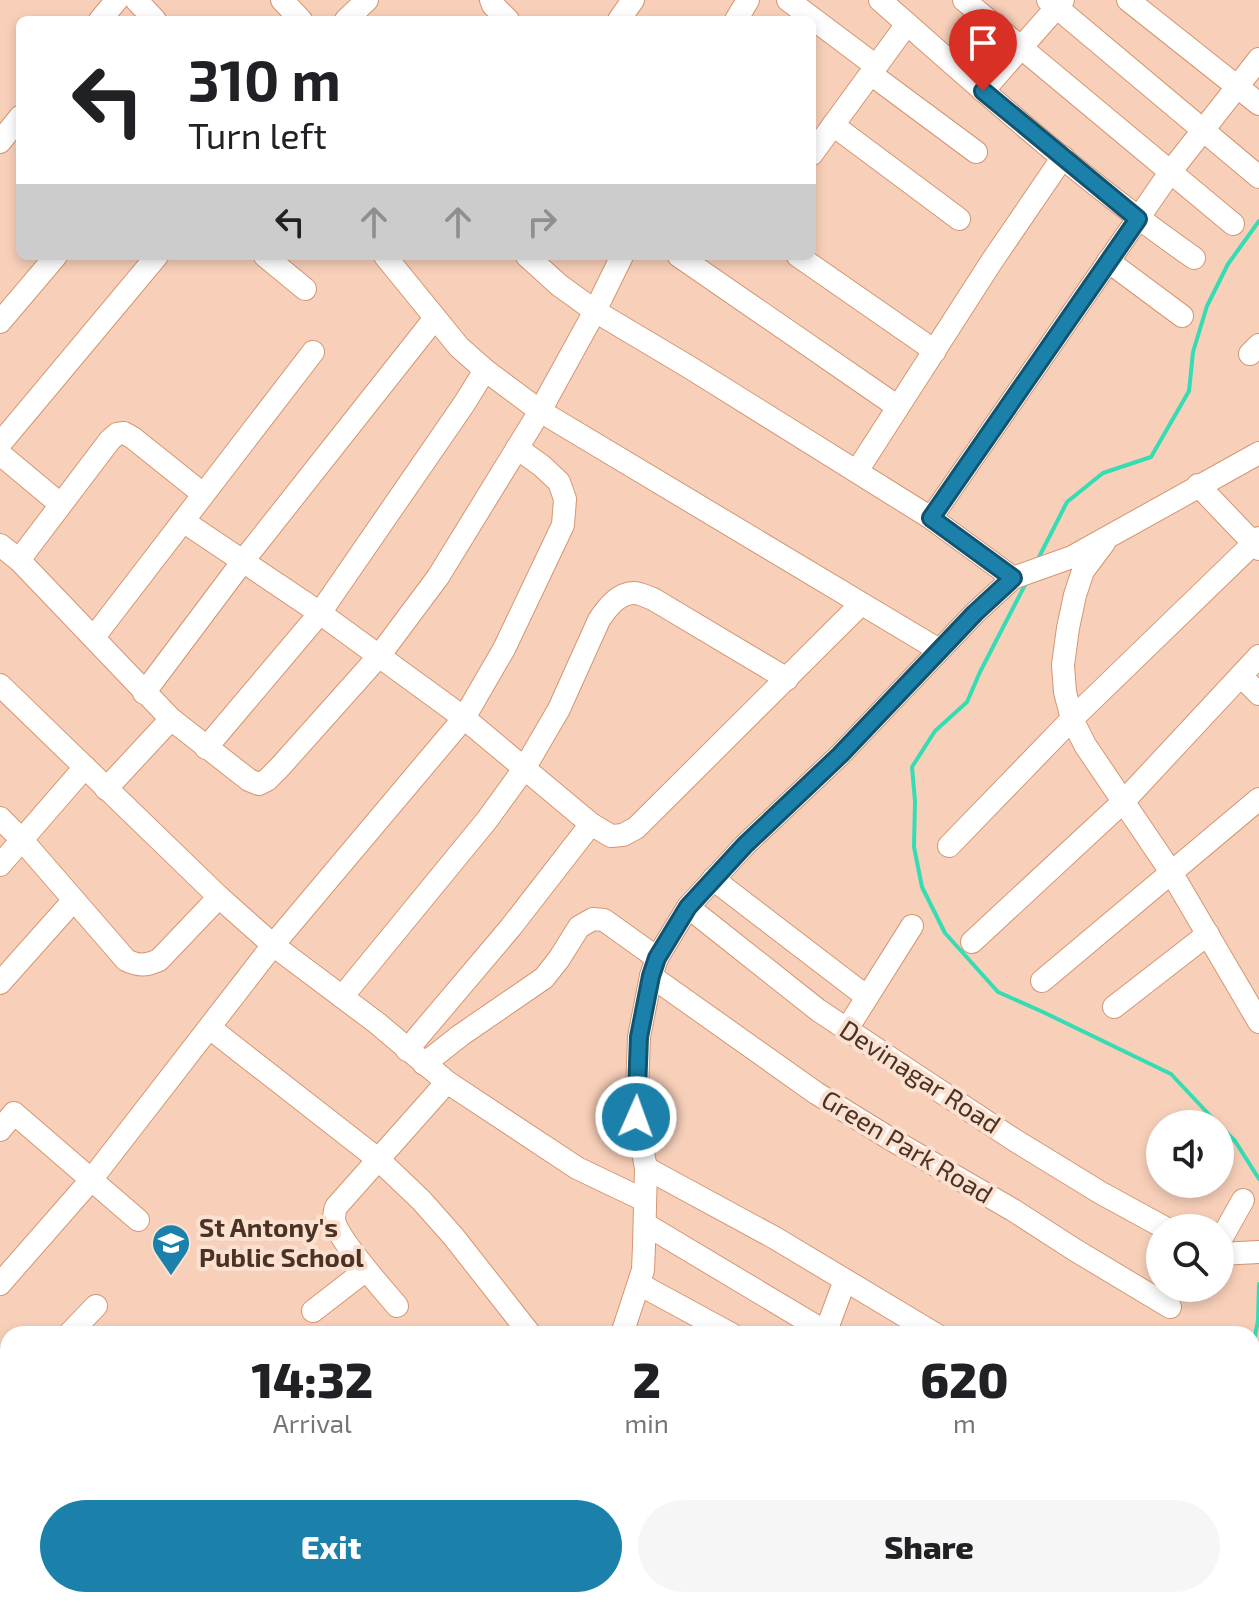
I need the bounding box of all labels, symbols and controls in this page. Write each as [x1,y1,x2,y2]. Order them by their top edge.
pin [949,9,1017,91]
icon: arrive [961,21,1005,65]
text: 310 m [188,45,341,112]
icon: left [56,48,160,152]
text: Turn left [188,113,327,156]
icon: left [268,200,312,244]
icon: ahead [352,200,396,244]
icon: ahead [436,200,480,244]
icon: right [520,200,564,244]
street label: Devinagar Road [835,1012,1007,1139]
position arrow [594,1075,678,1159]
street label: Green Park Road [817,1083,999,1209]
map controls [1146,1110,1234,1302]
button: sound [1146,1110,1234,1198]
place label: St Antony's Public School [199,1211,364,1272]
button: search [1146,1214,1234,1302]
school or university icon: St Antony's Public School [150,1222,192,1277]
text: 14:32 [251,1350,373,1408]
text: 2 [632,1350,661,1408]
text: 620 [920,1350,1008,1408]
text: Arrival [273,1407,352,1438]
text: min [624,1407,669,1438]
text: m [953,1407,976,1438]
button: Exit [40,1500,622,1592]
button: Share [638,1500,1220,1592]

